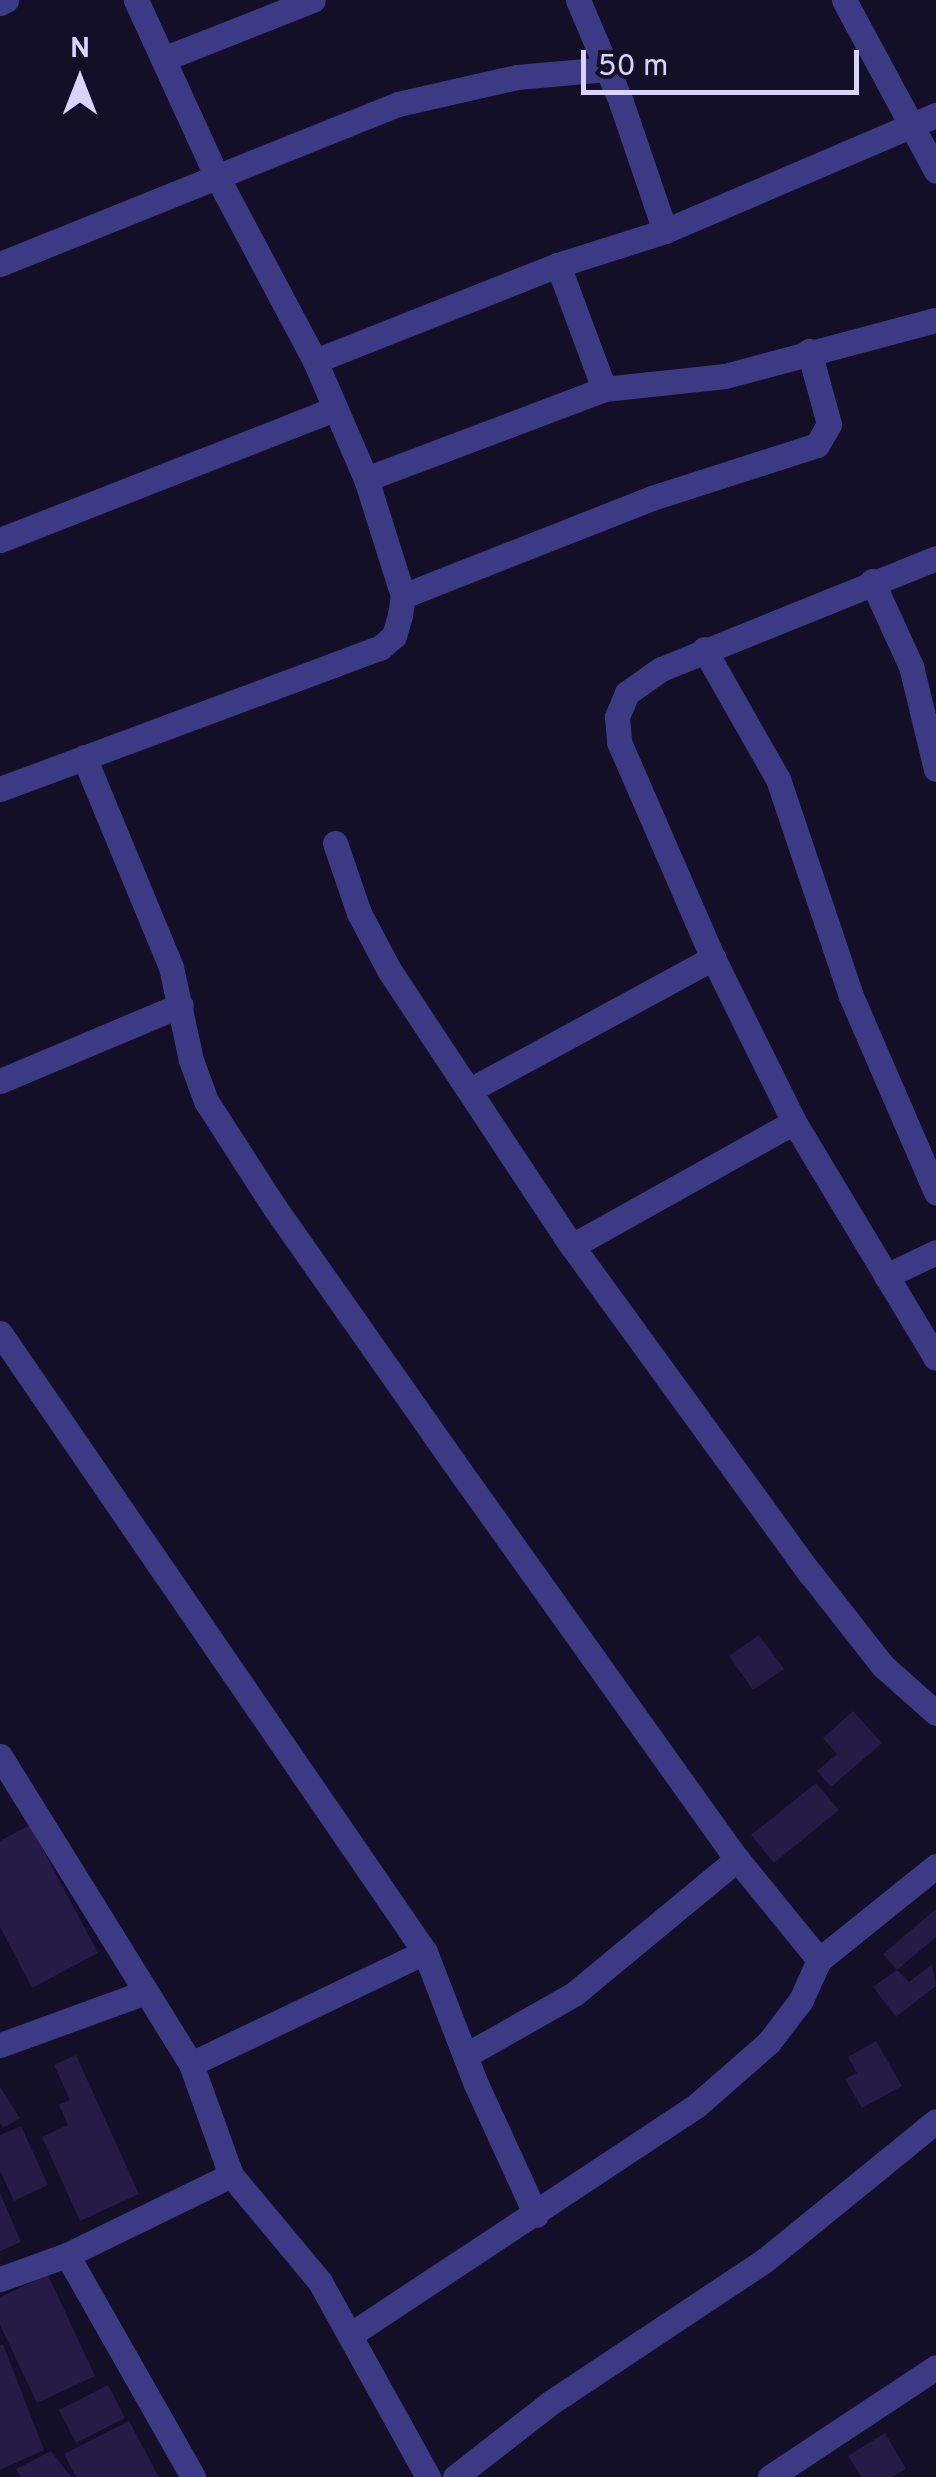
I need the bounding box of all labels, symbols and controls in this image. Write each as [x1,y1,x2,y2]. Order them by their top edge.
north arrow [30,30,130,130]
scale bar [586,30,864,92]
text: N [70,32,90,68]
text: 50 m [598,49,668,86]

